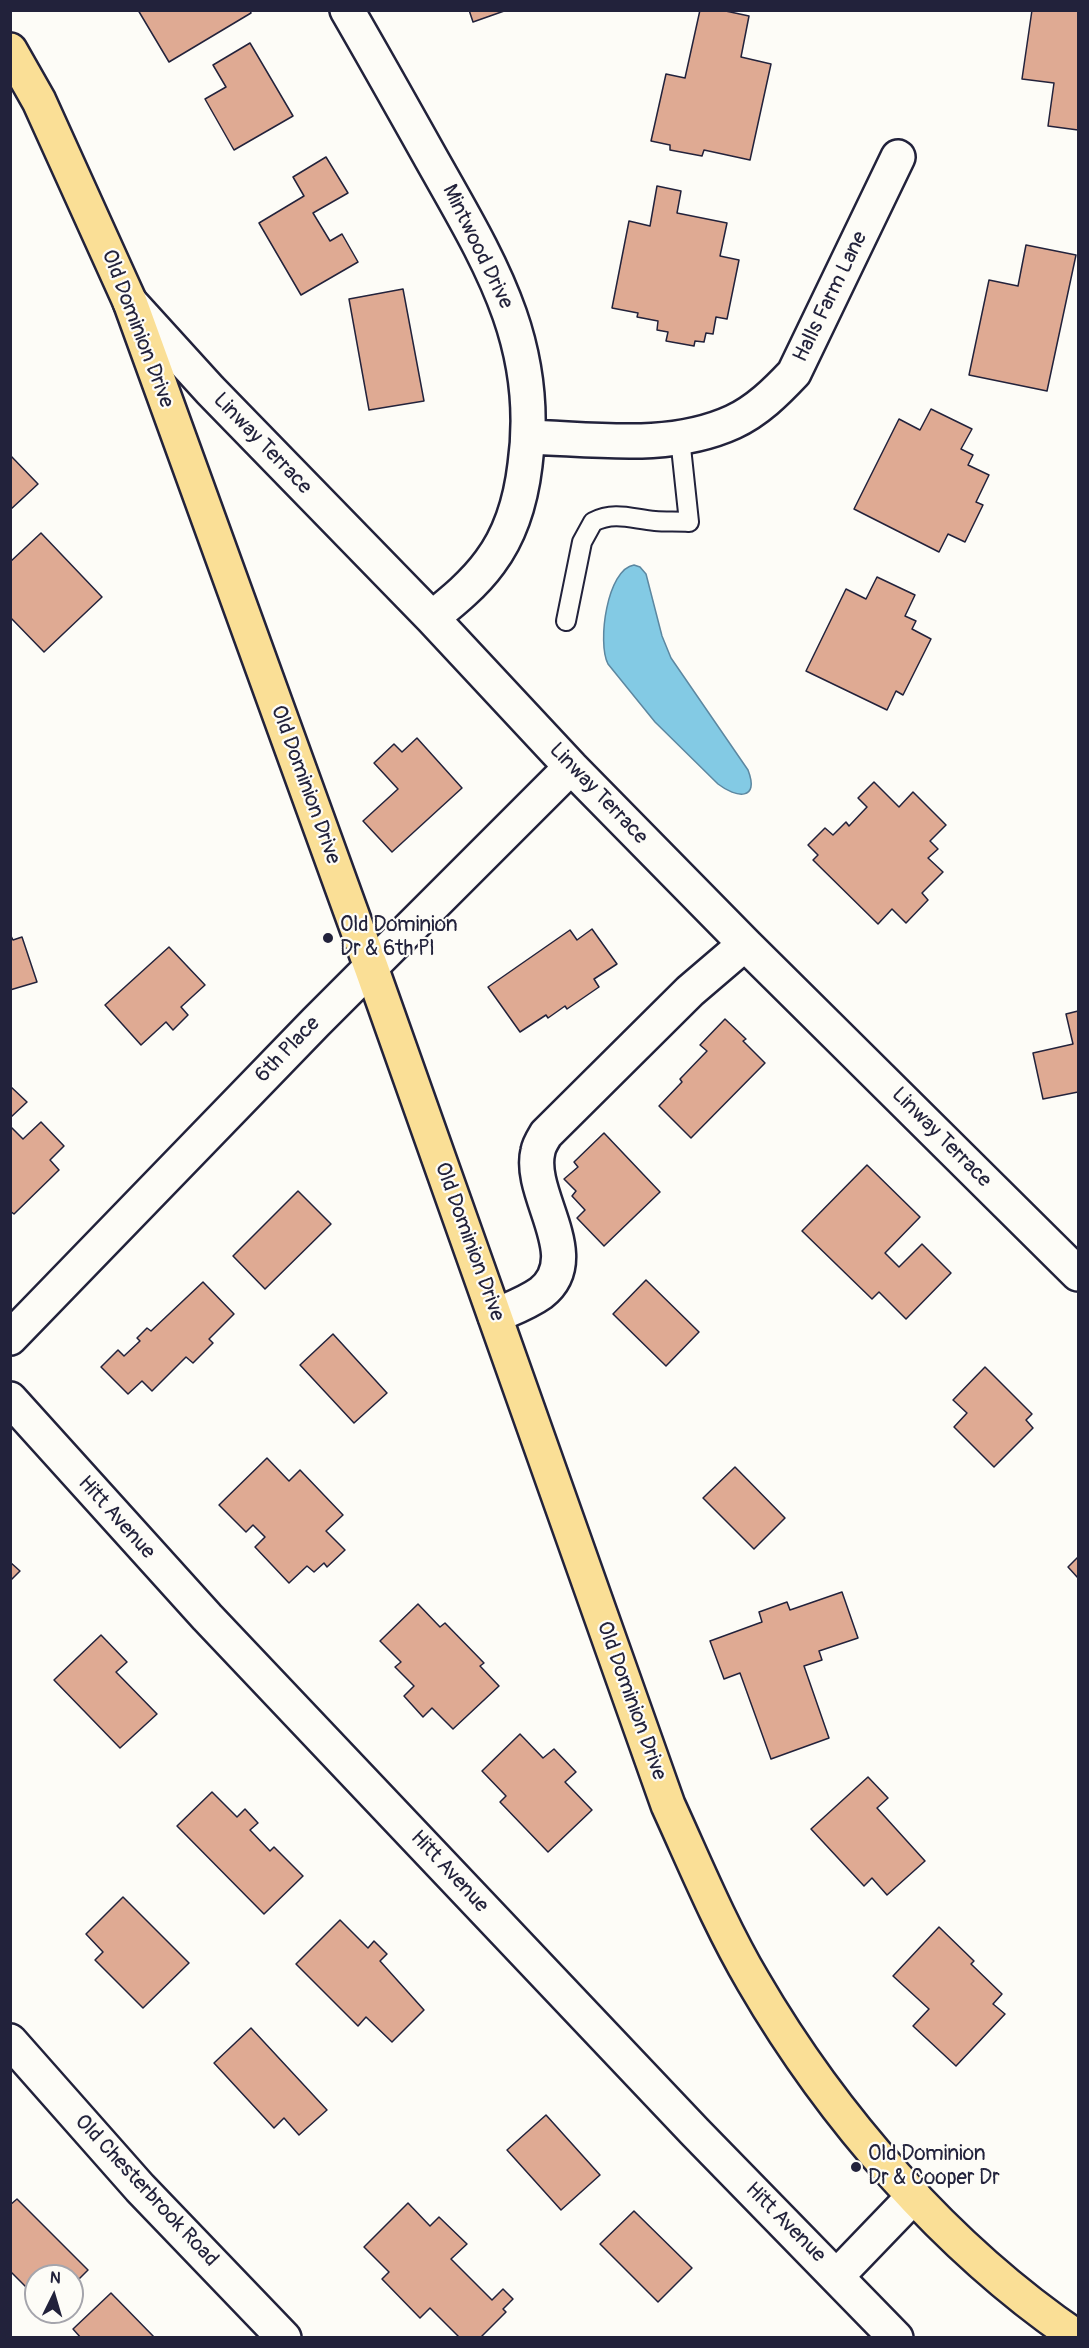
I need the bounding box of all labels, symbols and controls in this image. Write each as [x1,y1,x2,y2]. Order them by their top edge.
street label: Mintwood Drive [436,181,518,313]
street label: Halls Farm Lane [789,228,873,366]
street label: Old Dominion Drive [95,246,179,412]
street label: Linway Terrace [207,388,317,500]
street label: Old Dominion Drive [265,702,345,868]
street label: Linway Terrace [543,738,653,850]
place label: Old Dominion Dr & 6th Pl [340,913,458,963]
marker: Old Dominion Dr & 6th Pl [321,931,335,945]
street label: 6th Place [250,1012,326,1088]
street label: Linway Terrace [886,1083,996,1193]
street label: Old Dominion Drive [429,1159,509,1325]
street label: Hitt Avenue [72,1471,160,1565]
street label: Old Dominion Drive [591,1618,671,1784]
street label: Hitt Avenue [405,1826,493,1918]
street label: Old Chesterbrook Road [69,2110,223,2272]
place label: Old Dominion Dr & Cooper Dr [868,2142,1000,2192]
marker: Old Dominion Dr & Cooper Dr [849,2160,863,2174]
street label: Hitt Avenue [740,2178,830,2268]
north arrow [24,2264,84,2324]
text: N [49,2268,62,2288]

